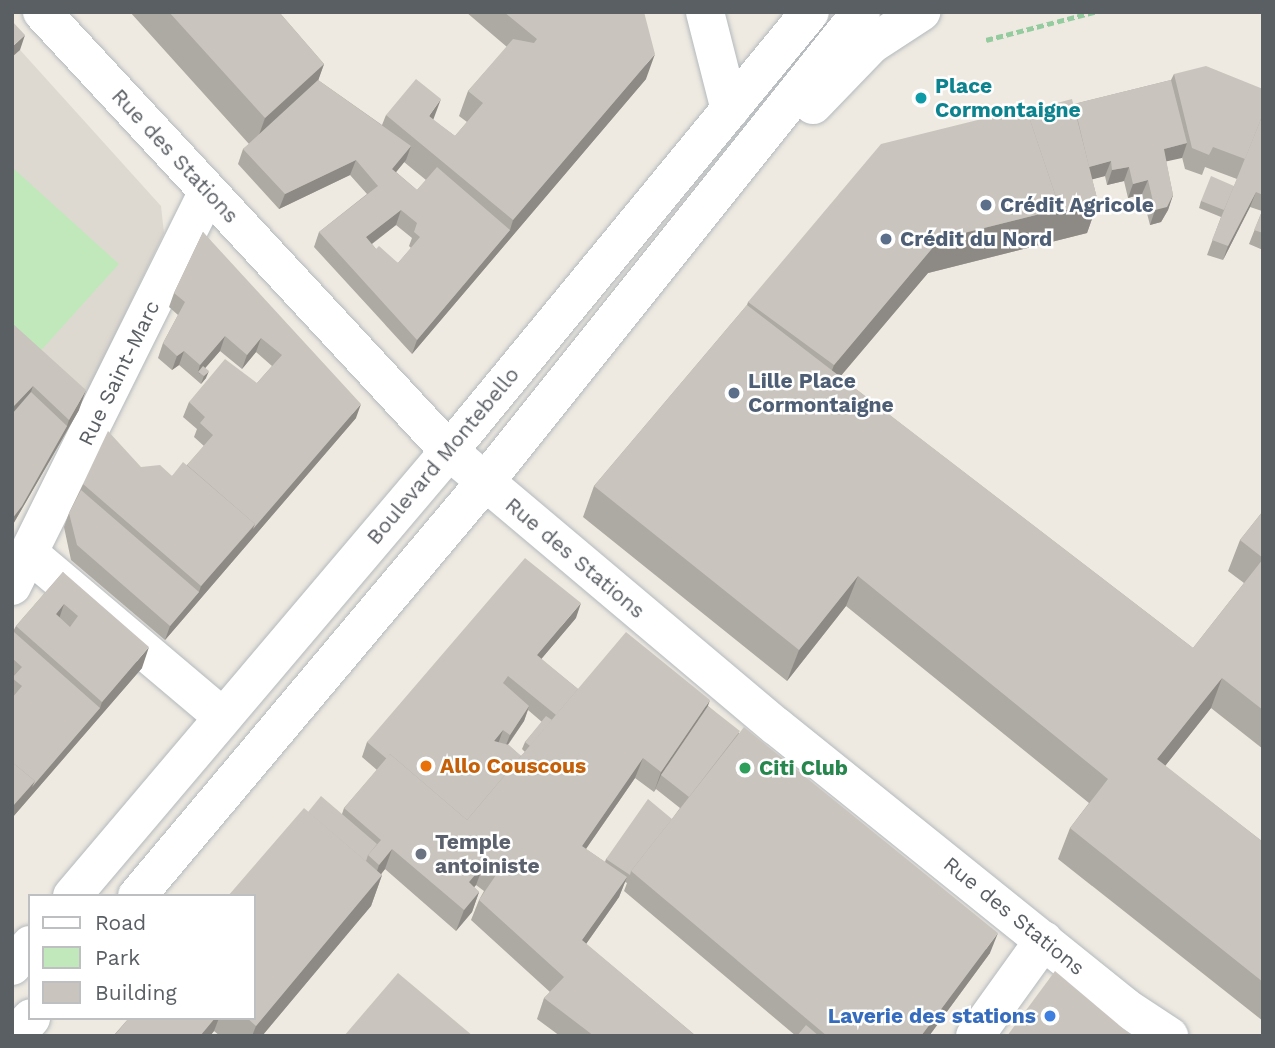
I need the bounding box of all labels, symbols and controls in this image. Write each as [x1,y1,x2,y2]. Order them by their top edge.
place label: Place Cormontaigne [935,73,1081,123]
street label: Rue des Stations [106,84,244,228]
marker: Place Cormontaigne [913,90,929,106]
place label: Crédit Agricole [1000,192,1154,218]
marker: Crédit Agricole [978,197,994,213]
place label: Crédit du Nord [900,226,1052,252]
marker: Crédit du Nord [878,231,894,247]
street label: Rue Saint-Marc [73,296,165,450]
street label: Boulevard Montebello [362,362,524,550]
place label: Lille Place Cormontaigne [748,368,894,418]
marker: Lille Place Cormontaigne [726,385,742,401]
street label: Rue des Stations [500,492,650,624]
place label: Allo Couscous [440,753,586,779]
place label: Citi Club [759,755,848,781]
marker: Allo Couscous [418,758,434,774]
marker: Citi Club [737,760,753,776]
place label: Temple antoiniste [435,829,540,879]
marker: Temple antoiniste [413,846,429,862]
street label: Rue des Stations [938,851,1090,981]
legend [28,894,256,1020]
text: Road [95,910,146,935]
text: Park [95,945,140,970]
text: Building [95,980,177,1005]
place label: Laverie des stations [828,1003,1036,1029]
marker: Laverie des stations [1042,1008,1058,1024]

